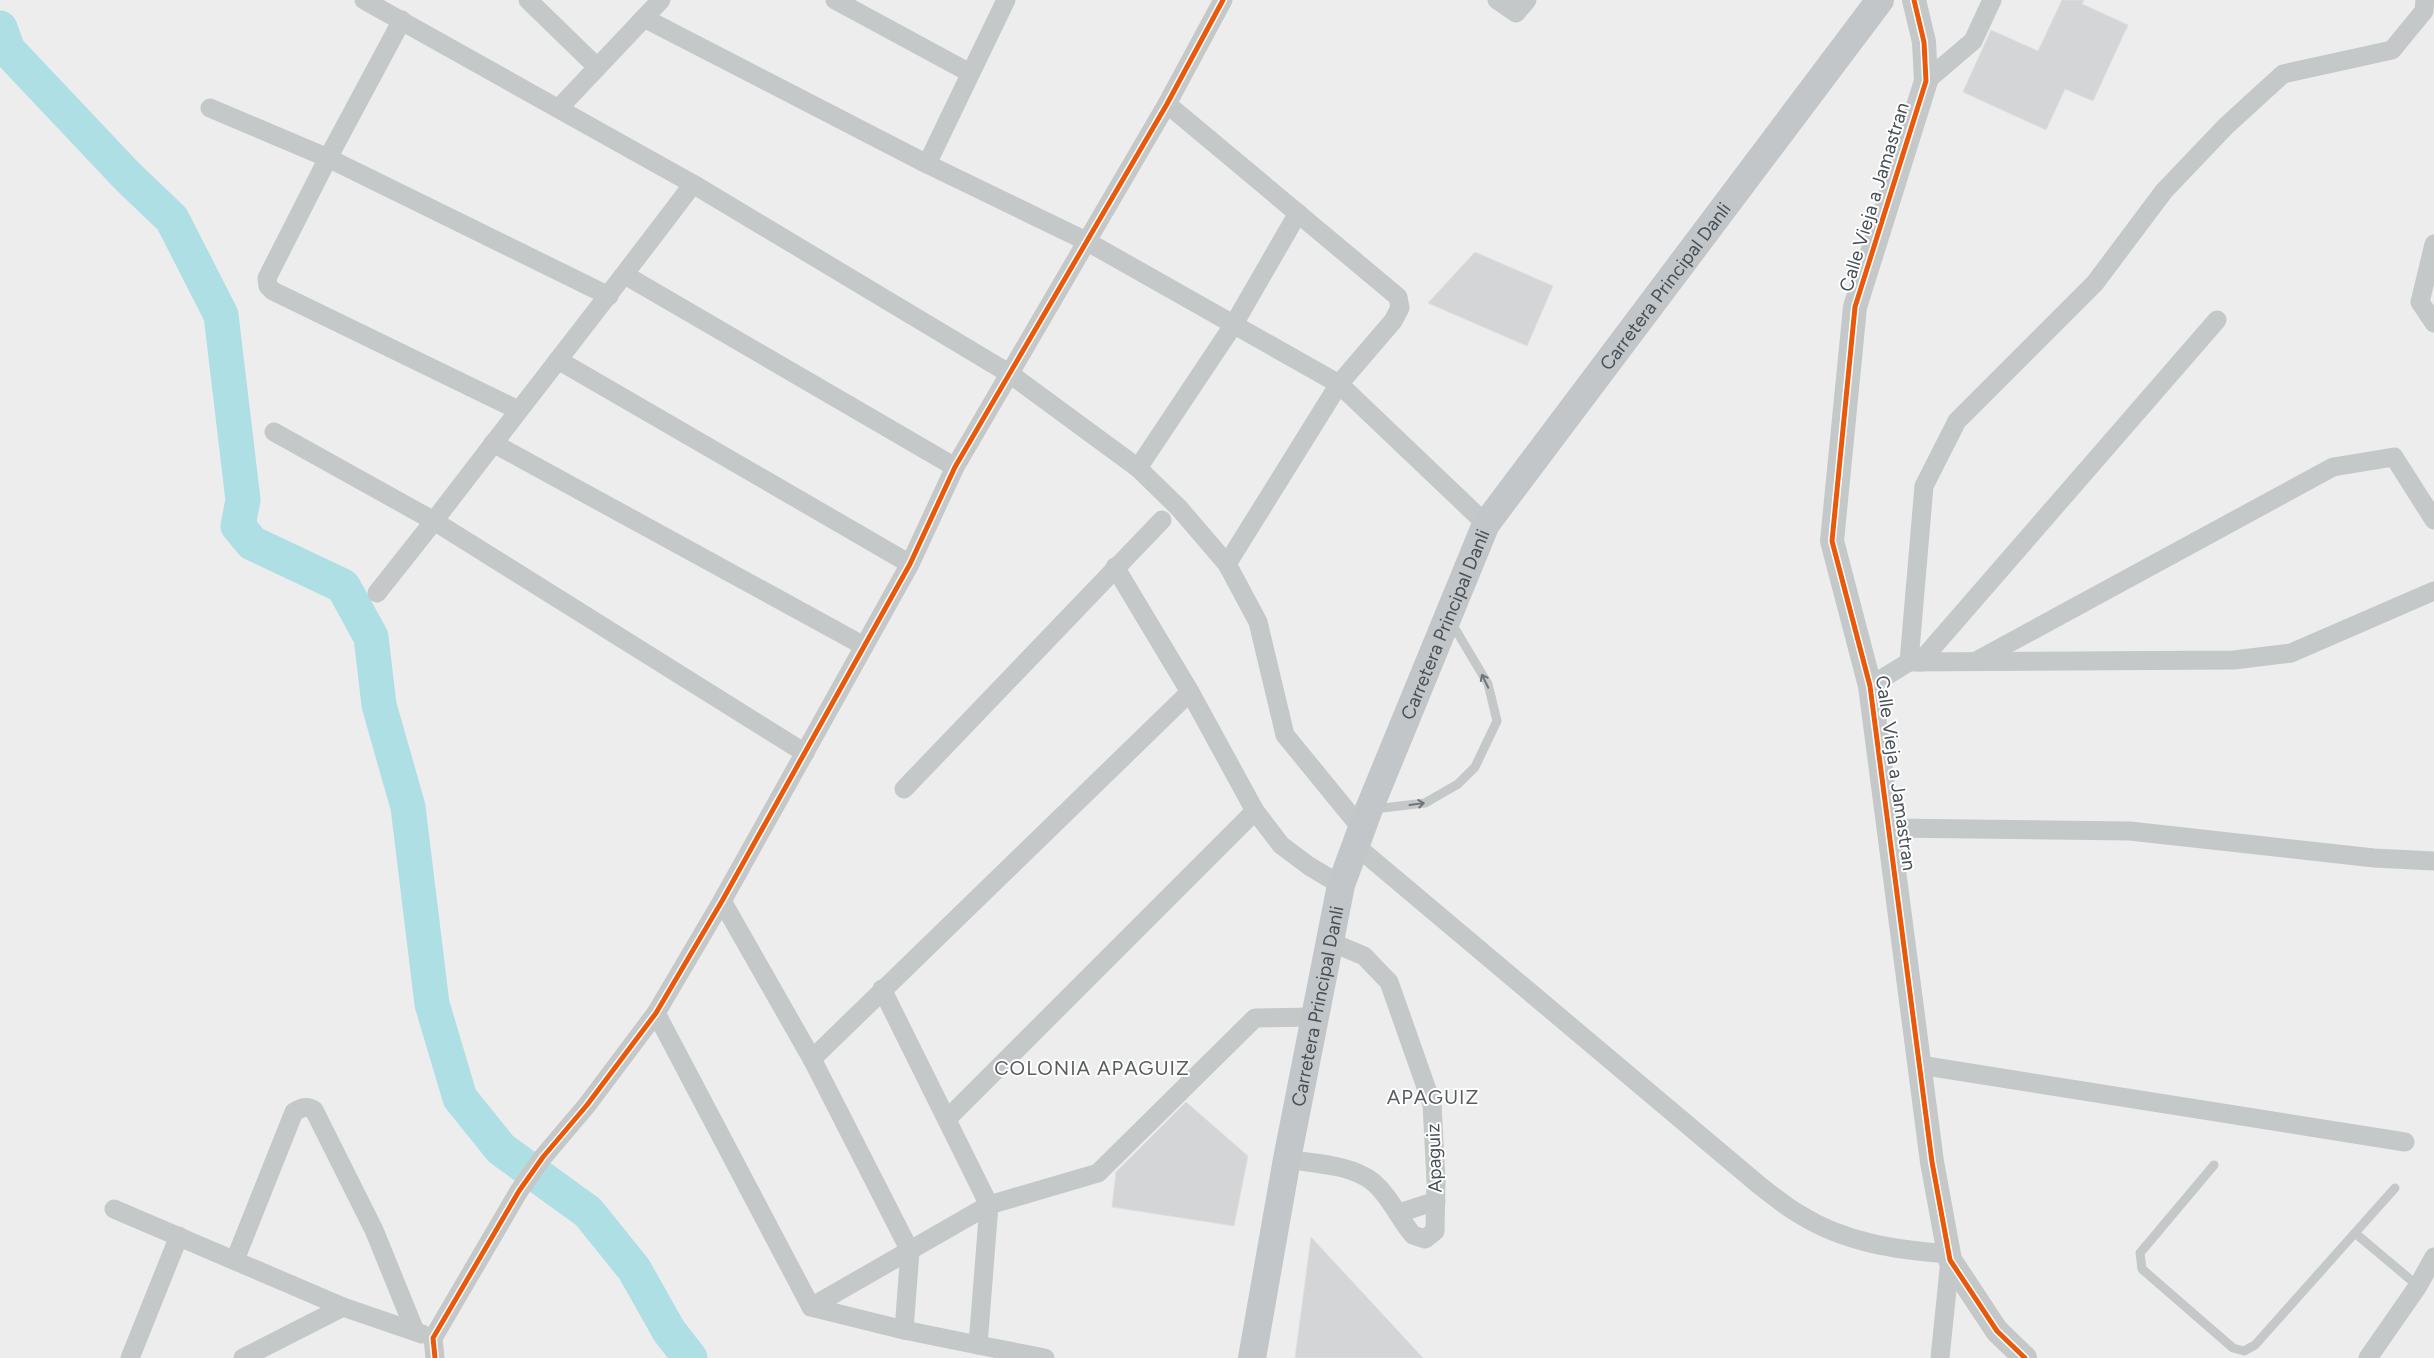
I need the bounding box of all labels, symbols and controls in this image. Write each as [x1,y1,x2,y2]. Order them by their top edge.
street label: Calle Vieja a Jamastran [1834,100,1914,294]
street label: Carretera Principal Danli [1594,198,1735,375]
street label: Carretera Principal Danli [1395,526,1494,723]
one-way arrow [1480,674,1490,689]
street label: Calle Vieja a Jamastran [1871,674,1921,872]
one-way arrow [1409,799,1425,809]
street label: Carretera Principal Danli [1286,904,1348,1108]
district label: COLONIA APAGUIZ [994,1056,1190,1080]
district label: APAGUIZ [1387,1085,1479,1109]
street label: Apaguiz [1421,1123,1447,1193]

